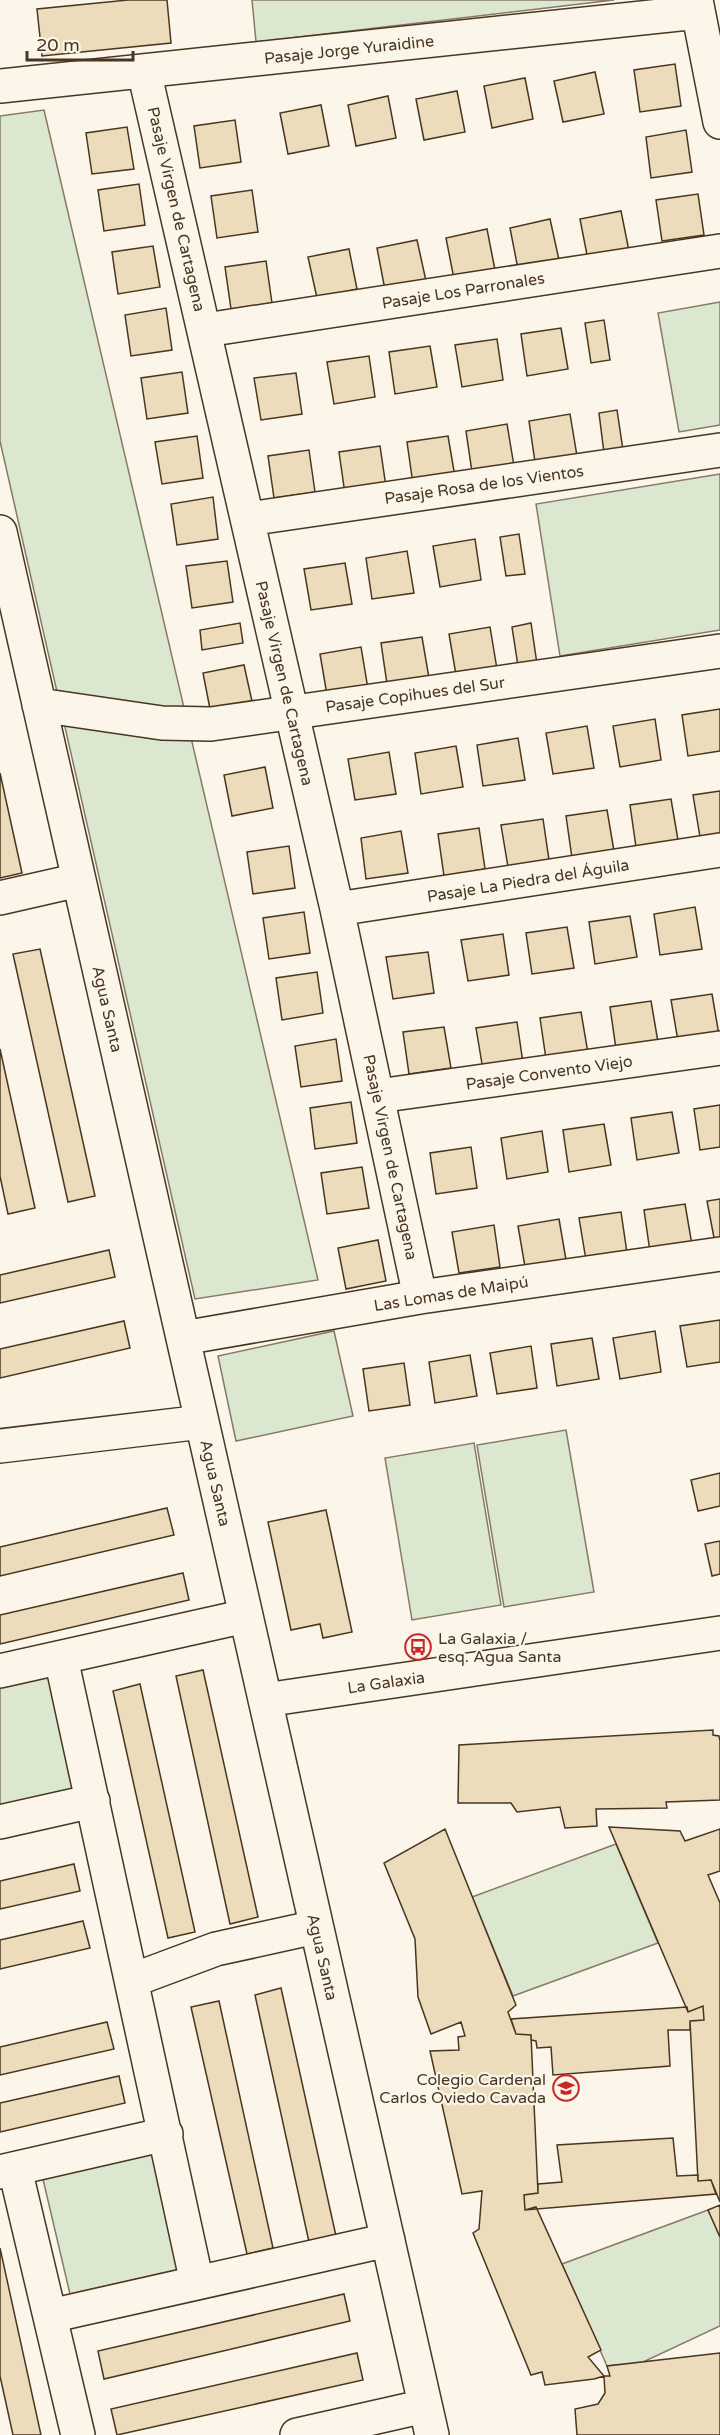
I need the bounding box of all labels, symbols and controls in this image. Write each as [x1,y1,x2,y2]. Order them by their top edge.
scale bar [27,24,134,62]
street label: Pasaje Jorge Yuraidine [263,31,435,69]
text: 20 m [36,34,80,56]
street label: Pasaje Virgen de Cartagena [143,105,209,314]
street label: Pasaje Los Parronales [380,268,546,314]
street label: Pasaje Rosa de los Vientos [383,461,585,509]
street label: Pasaje Virgen de Cartagena [251,579,317,788]
street label: Pasaje Copihues del Sur [324,672,507,717]
street label: Pasaje La Piedra del Águila [426,855,631,907]
street label: Agua Santa [87,964,127,1054]
street label: Pasaje Convento Viejo [465,1051,634,1095]
street label: Pasaje Virgen de Cartagena [358,1053,422,1262]
street label: Las Lomas de Maipú [372,1272,530,1316]
street label: Agua Santa [195,1438,235,1528]
place label: La Galaxia / esq. Agua Santa [438,1629,561,1667]
bus stop icon: La Galaxia / esq. Agua Santa [403,1632,433,1662]
street label: La Galaxia [346,1668,426,1698]
street label: Agua Santa [302,1912,342,2002]
place label: Colegio Cardenal Carlos Oviedo Cavada [379,2070,546,2108]
school or university icon: Colegio Cardenal Carlos Oviedo Cavada [551,2073,581,2103]

